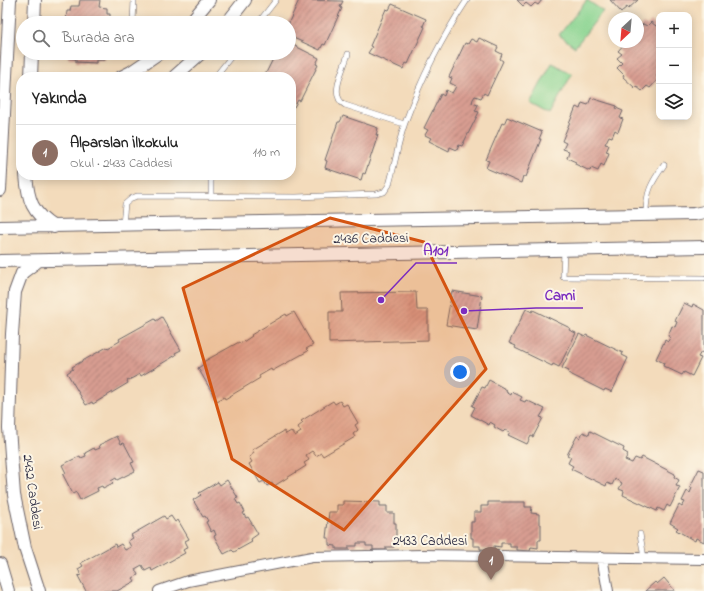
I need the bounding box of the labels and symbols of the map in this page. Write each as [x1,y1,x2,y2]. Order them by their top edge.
north arrow [608,12,644,48]
street label: 2436 Caddesi [333,228,409,250]
callout: A101 [416,236,457,263]
text: A101 [423,240,449,262]
callout: Cami [536,281,583,308]
text: Cami [545,285,576,307]
your location [450,362,470,382]
street label: 2432 Caddesi [16,453,48,531]
street label: 2433 Caddesi [393,531,467,552]
pin: 1 [478,547,504,580]

